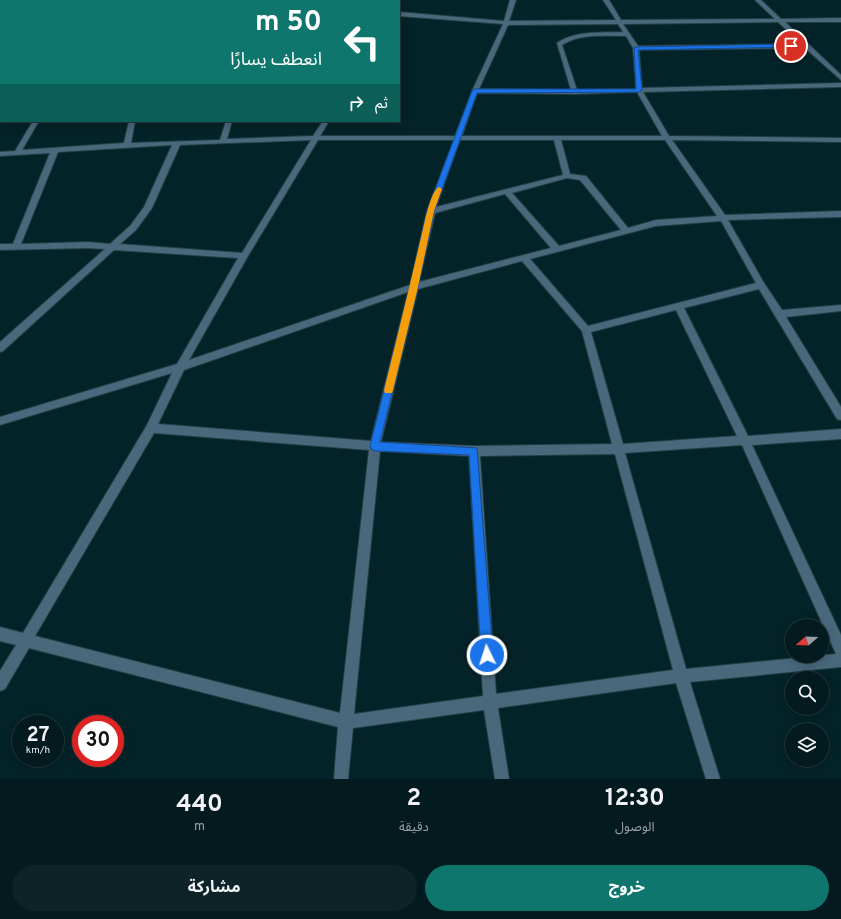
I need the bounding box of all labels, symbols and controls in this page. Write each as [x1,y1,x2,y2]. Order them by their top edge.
text: 50 m [255,5,322,41]
icon: left [336,16,388,68]
pin [774,29,808,63]
icon: arrive [780,35,802,57]
text: انعطف يسارًا [230,49,322,72]
icon: right [345,92,367,114]
text: ثم [375,95,388,114]
north arrow [785,619,829,663]
map controls [785,619,829,767]
position arrow [466,634,508,676]
button: search [785,671,829,715]
speed limit sign: 30 [72,715,124,767]
text: 27 [27,723,49,749]
button: layers [785,723,829,767]
text: km/h [26,744,50,757]
text: 2 [407,784,421,814]
text: 12:30 [605,784,665,814]
text: 440 [176,790,223,820]
text: m [194,819,205,835]
text: دقيقة [399,820,429,836]
text: الوصول [615,820,655,836]
button: مشاركة [12,865,417,911]
button: خروج [425,865,829,911]

